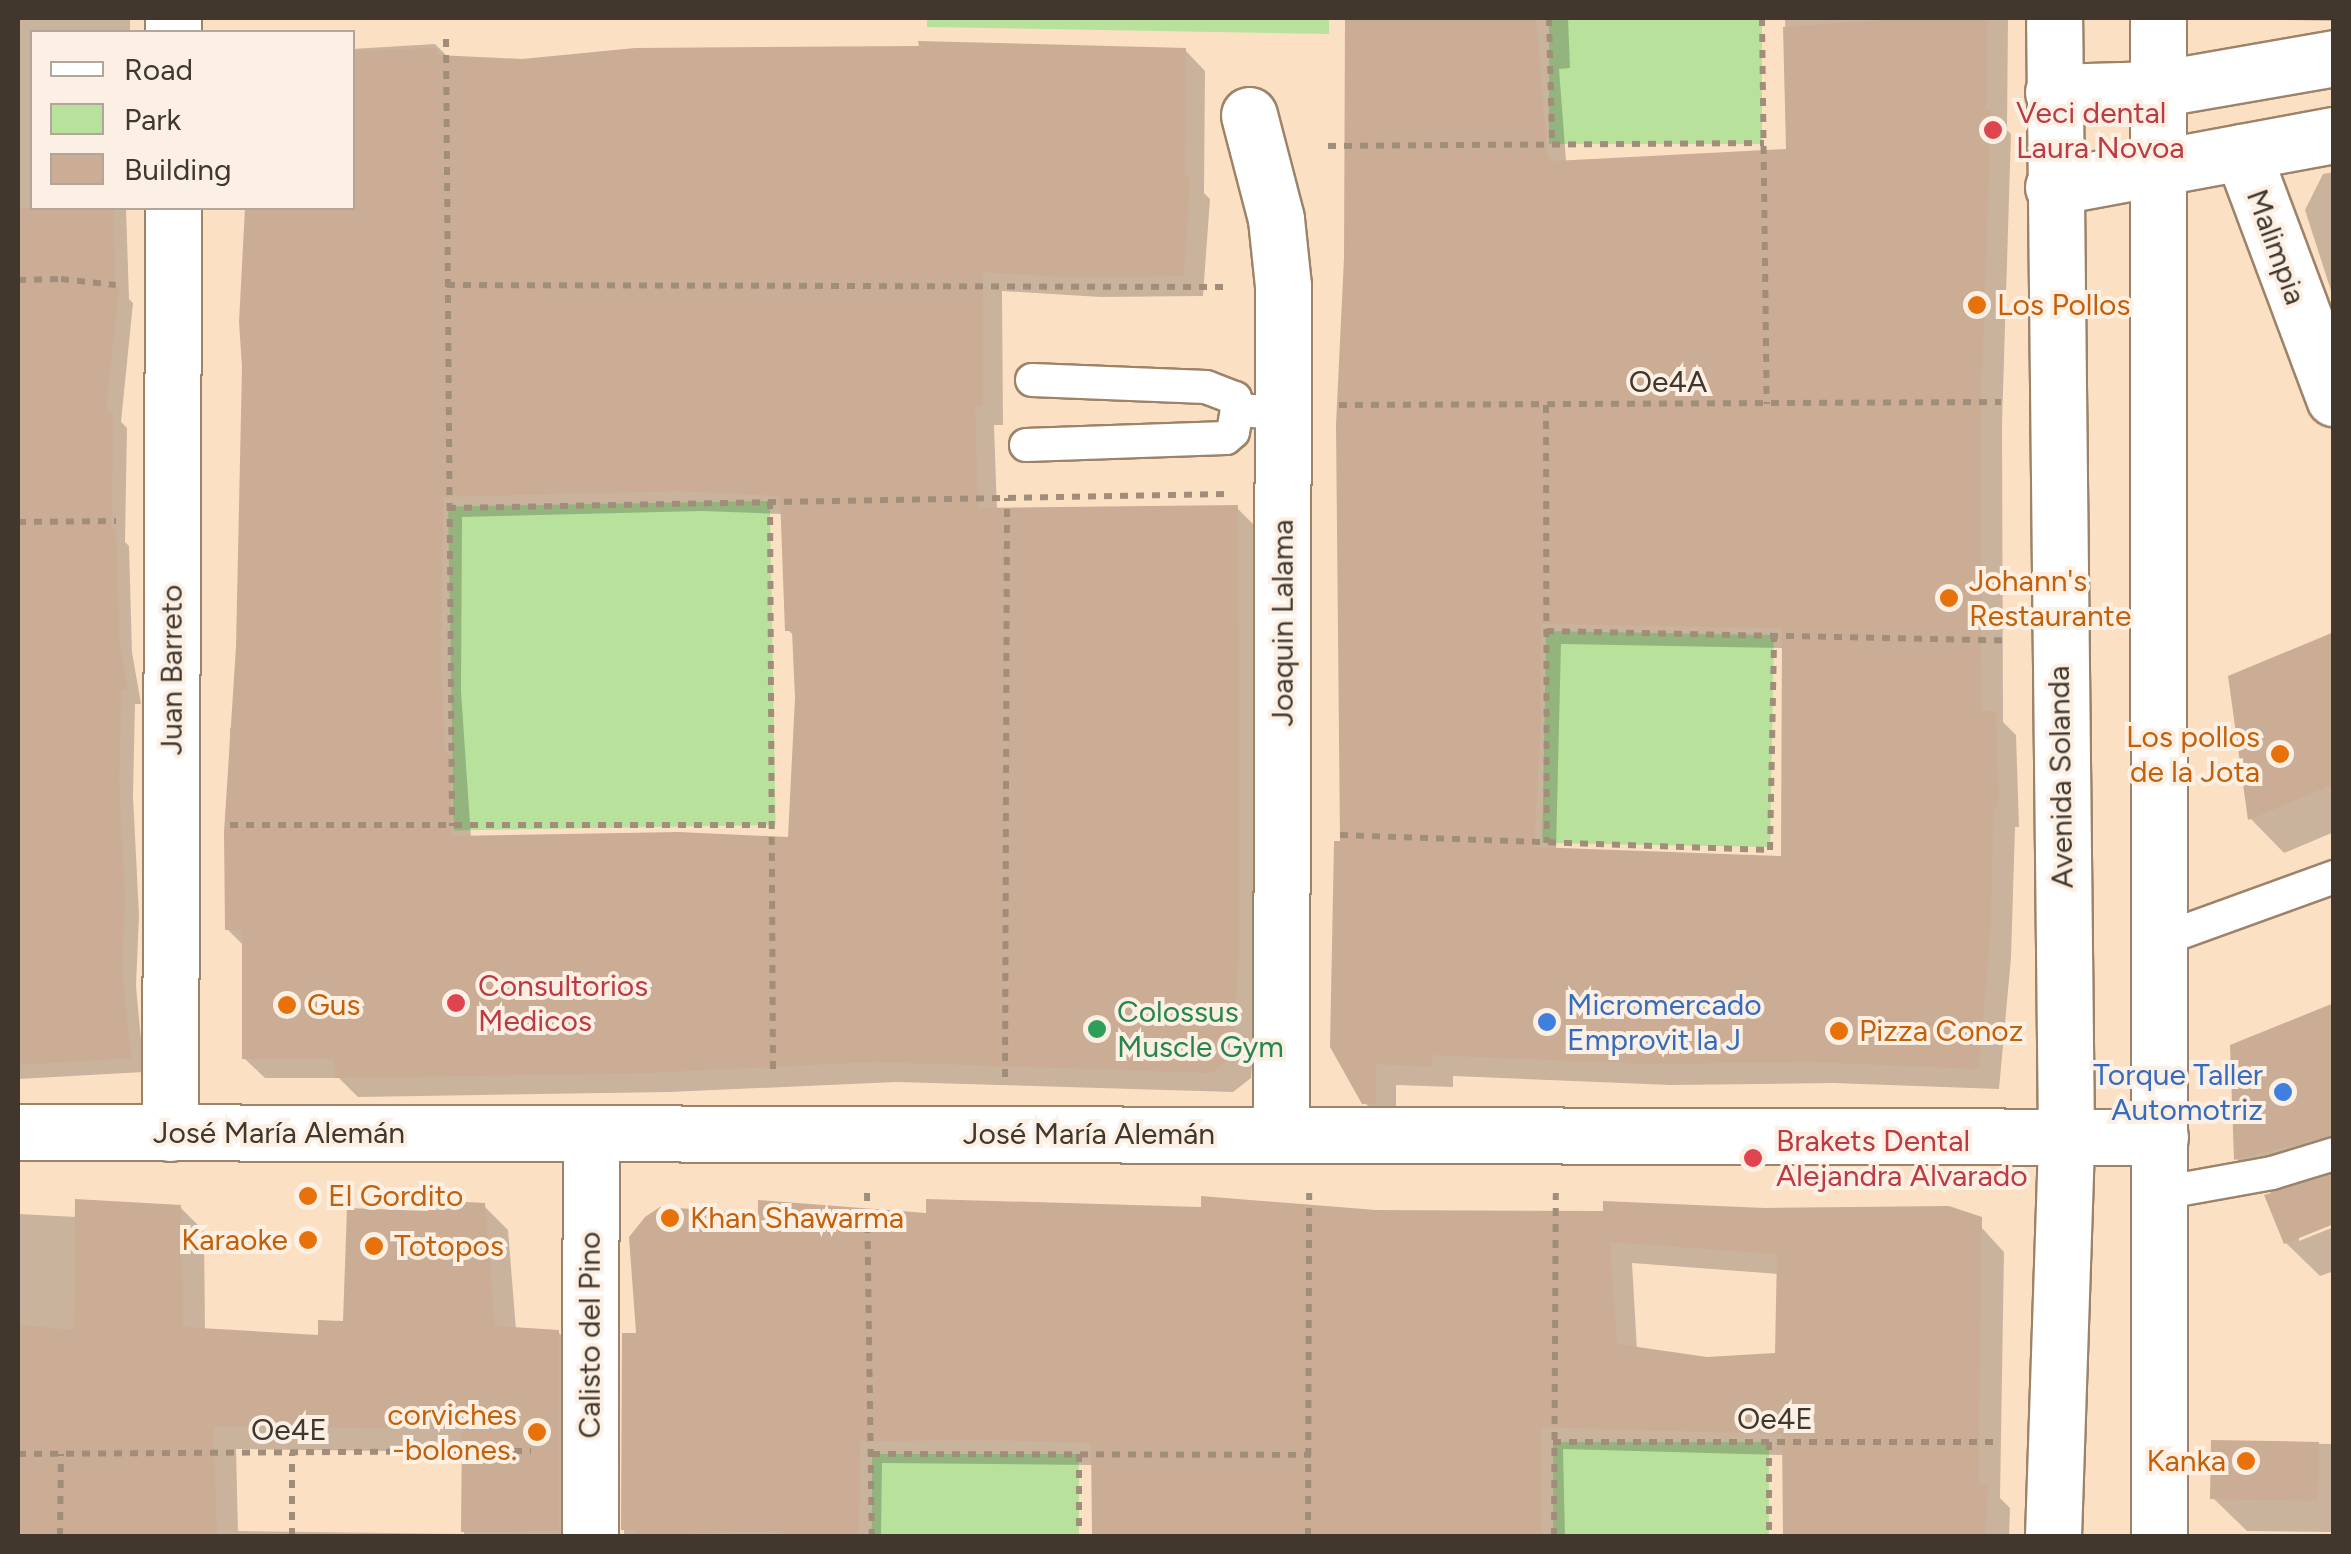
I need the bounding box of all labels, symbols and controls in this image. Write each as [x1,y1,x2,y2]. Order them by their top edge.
legend [30,30,355,210]
text: Road [124,51,193,88]
place label: Veci dental Laura Novoa [2016,95,2185,166]
text: Park [124,101,181,138]
marker: Veci dental Laura Novoa [1980,117,2006,143]
text: Building [124,151,232,188]
street label: Malimpia [2239,185,2313,309]
place label: Los Pollos [1997,287,2130,323]
marker: Los Pollos [1966,294,1988,316]
street label: Oe4A [1629,364,1707,400]
street label: Joaquin Lalama [1265,520,1301,726]
place label: Johann's Restaurante [1969,563,2131,634]
street label: Juan Barreto [154,585,190,755]
marker: Johann's Restaurante [1938,587,1960,609]
street label: Avenida Solanda [2041,665,2081,889]
place label: Los pollos de la Jota [2126,719,2260,790]
marker: Los pollos de la Jota [2269,743,2291,765]
place label: Consultorios Medicos [478,968,648,1038]
place label: Gus [307,987,361,1023]
place label: Micromercado Emprovit la J [1567,987,1762,1058]
marker: Consultorios Medicos [443,990,469,1016]
marker: Gus [276,994,298,1016]
place label: Colossus Muscle Gym [1117,994,1284,1064]
marker: Micromercado Emprovit la J [1536,1011,1558,1033]
place label: Pizza Conoz [1859,1013,2023,1049]
marker: Colossus Muscle Gym [1086,1018,1108,1040]
marker: Pizza Conoz [1828,1020,1850,1042]
place label: Torque Taller Automotriz [2093,1057,2263,1128]
marker: Torque Taller Automotriz [2272,1081,2294,1103]
street label: José María Alemán [153,1115,405,1151]
street label: José María Alemán [963,1116,1215,1152]
place label: Brakets Dental Alejandra Alvarado [1776,1123,2028,1194]
marker: Brakets Dental Alejandra Alvarado [1740,1145,1766,1171]
place label: El Gordito [328,1178,463,1214]
marker: El Gordito [297,1185,319,1207]
place label: Khan Shawarma [690,1200,904,1236]
marker: Khan Shawarma [659,1207,681,1229]
place label: Karaoke [181,1222,288,1258]
place label: Totopos [394,1228,504,1264]
marker: Karaoke [297,1229,319,1251]
street label: Calisto del Pino [572,1232,608,1438]
marker: Totopos [363,1235,385,1257]
place label: corviches -bolones. [387,1397,517,1468]
street label: Oe4E [1737,1401,1813,1437]
street label: Oe4E [251,1412,327,1448]
marker: corviches -bolones. [526,1421,548,1443]
place label: Kanka [2146,1443,2226,1479]
marker: Kanka [2235,1450,2257,1472]

